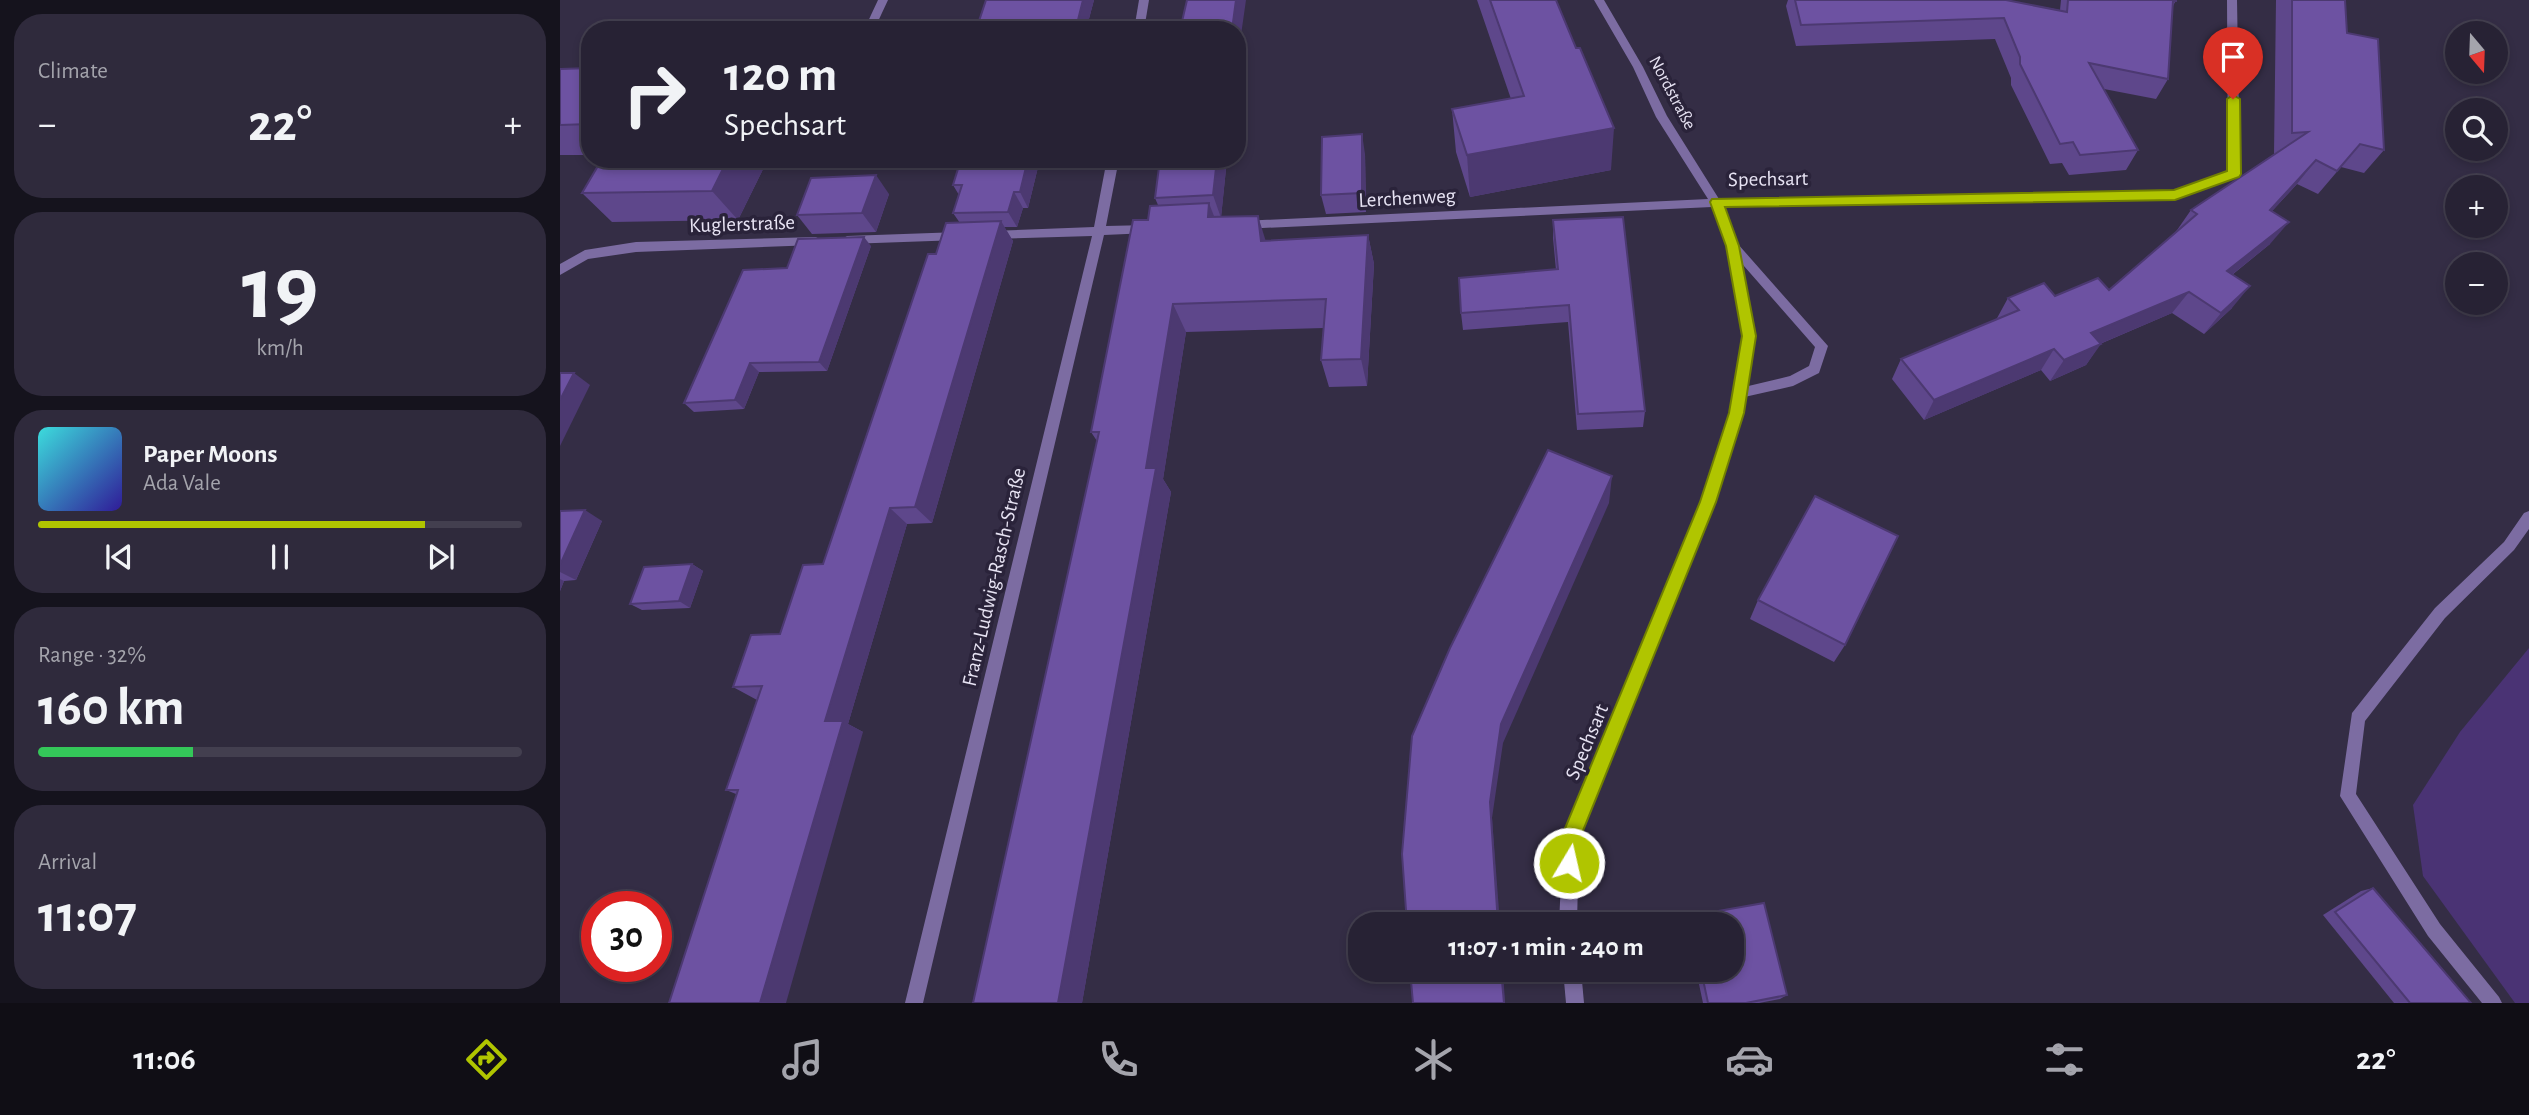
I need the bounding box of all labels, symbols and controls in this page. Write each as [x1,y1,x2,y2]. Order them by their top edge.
north arrow [2445,21,2508,84]
map controls [2445,21,2508,315]
pin [2203,27,2263,99]
icon: arrive [2214,38,2252,76]
icon: right [609,49,700,140]
text: 120 m [724,51,837,100]
street label: Nordstraße [1645,53,1699,133]
text: Climate [38,60,108,83]
text: 22° [248,98,312,150]
button: search [2445,98,2508,161]
text: − [38,106,56,144]
text: + [504,106,522,144]
text: Spechsart [724,109,846,141]
street label: Spechsart [1728,168,1808,190]
button: + [2445,175,2508,238]
street label: Lerchenweg [1358,185,1457,211]
street label: Kuglerstraße [689,212,795,236]
text: 19 [242,244,318,335]
button: − [2445,252,2508,315]
text: km/h [256,337,304,360]
text: Paper Moons [143,441,278,467]
street label: Franz-Ludwig-Rasch-Straße [959,466,1029,688]
text: Ada Vale [143,472,221,495]
icon: previous [100,538,138,576]
icon: pause [261,538,299,576]
icon: next [422,538,460,576]
text: Range · 32% [38,644,146,667]
text: 160 km [38,682,184,734]
street label: Spechsart [1562,701,1612,783]
position arrow [1532,826,1606,900]
text: Arrival [38,851,97,874]
text: 11:07 [38,889,137,941]
speed limit sign: 30 [581,891,672,982]
text: 11:07 · 1 min · 240 m [1448,934,1644,960]
icon: directions [462,1035,511,1084]
icon: music [778,1035,827,1084]
icon: phone [1094,1035,1143,1084]
icon: climate [1409,1035,1458,1084]
icon: car [1725,1035,1774,1084]
icon: filters [2040,1035,2089,1084]
text: 11:06 [133,1043,196,1075]
text: 22° [2356,1043,2396,1075]

